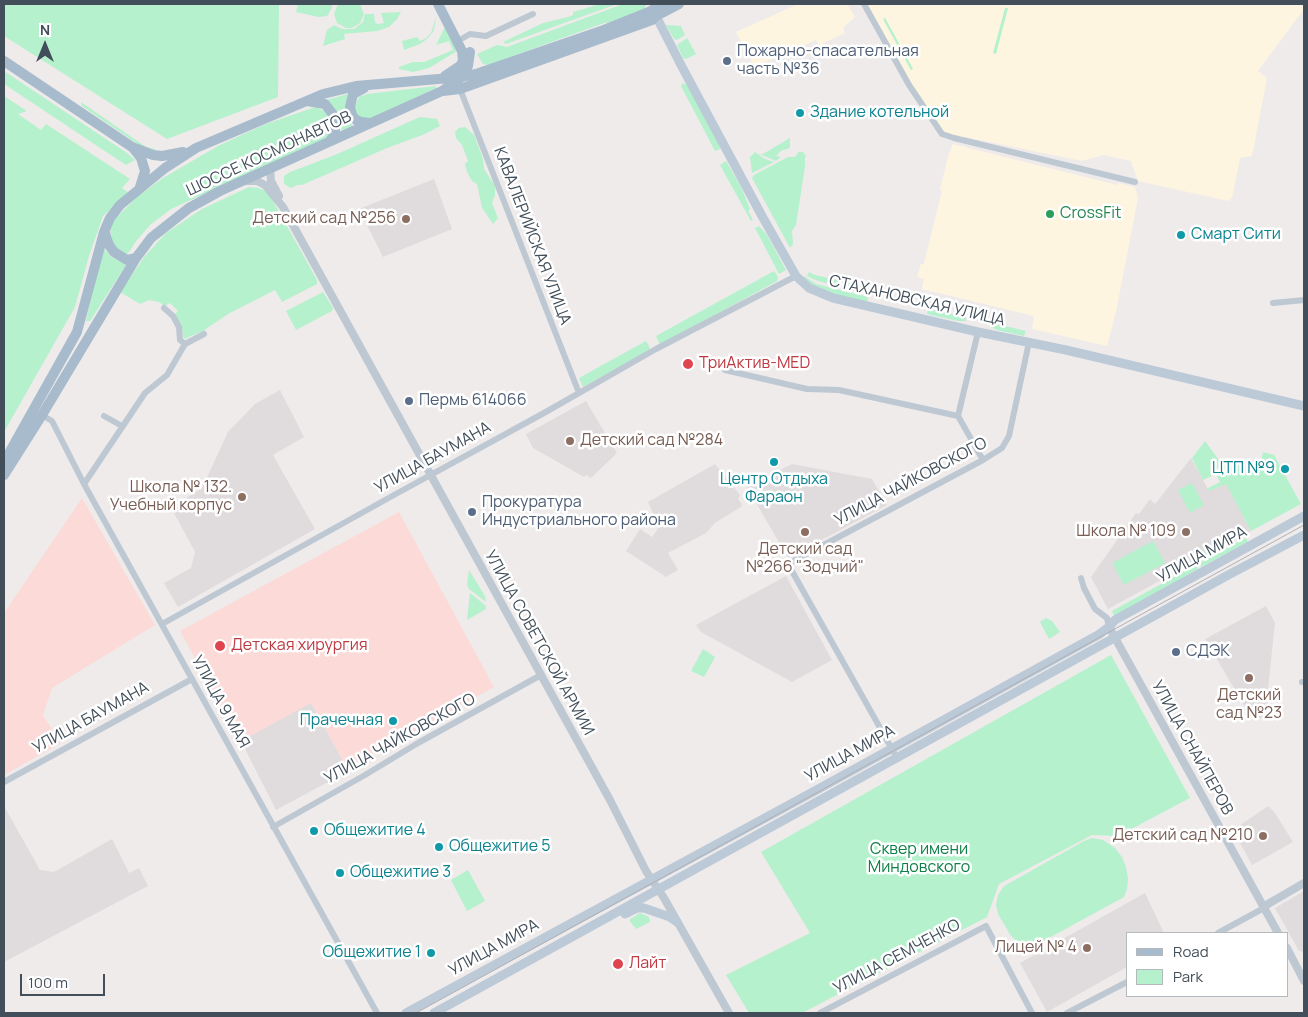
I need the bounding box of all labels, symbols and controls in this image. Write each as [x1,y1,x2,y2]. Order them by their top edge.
north arrow [20,20,70,70]
text: N [40,20,50,39]
place label: Пожарно-спасательная часть №36 [737,42,919,80]
marker: Пожарно-спасательная часть №36 [721,55,733,67]
place label: Здание котельной [810,103,949,123]
street label: ШОССЕ КОСМОНАВТОВ [183,107,355,201]
marker: Здание котельной [794,107,806,119]
street label: КАВАЛЕРИЙСКАЯ УЛИЦА [489,144,575,328]
place label: CrossFit [1060,204,1121,224]
marker: CrossFit [1044,208,1056,220]
place label: Детский сад №256 [252,209,396,229]
marker: Детский сад №256 [400,213,412,225]
place label: Смарт Сити [1191,225,1281,245]
marker: Смарт Сити [1175,229,1187,241]
street label: СТАХАНОВСКАЯ УЛИЦА [827,271,1007,331]
place label: ТриАктив-MED [699,354,810,374]
marker: ТриАктив-MED [681,357,695,371]
place label: Пермь 614066 [419,391,527,411]
marker: Пермь 614066 [403,395,415,407]
street label: УЛИЦА БАУМАНА [372,418,494,498]
place label: Детский сад №284 [580,431,723,451]
street label: УЛИЦА ЧАЙКОВСКОГО [832,434,990,530]
marker: Детский сад №284 [564,435,576,447]
marker: Центр Отдыха Фараон [768,456,780,468]
place label: ЦТП №9 [1212,459,1275,479]
marker: ЦТП №9 [1279,463,1291,475]
place label: Центр Отдыха Фараон [720,470,828,508]
place label: Школа № 132. Учебный корпус [110,478,232,516]
marker: Школа № 132. Учебный корпус [236,491,248,503]
place label: Прокуратура Индустриального района [482,493,676,531]
marker: Прокуратура Индустриального района [466,506,478,518]
place label: Школа № 109 [1076,522,1176,542]
street label: УЛИЦА МИРА [1154,522,1250,588]
marker: Детский сад №266 "Зодчий" [799,526,811,538]
marker: Школа № 109 [1180,526,1192,538]
place label: Детский сад №266 "Зодчий" [746,540,864,578]
street label: УЛИЦА СОВЕТСКОЙ АРМИИ [480,547,598,739]
place label: Детская хирургия [231,636,368,656]
marker: Детская хирургия [213,639,227,653]
place label: СДЭК [1186,642,1230,662]
marker: СДЭК [1170,646,1182,658]
street label: УЛИЦА 9 МАЯ [187,652,253,752]
marker: Детский сад №23 [1243,672,1255,684]
street label: УЛИЦА БАУМАНА [30,678,152,758]
street label: УЛИЦА СНАЙПЕРОВ [1147,678,1237,818]
place label: Детский сад №23 [1216,686,1282,724]
street label: УЛИЦА ЧАЙКОВСКОГО [321,689,479,789]
place label: Прачечная [300,711,383,731]
marker: Прачечная [387,715,399,727]
street label: УЛИЦА МИРА [802,721,898,787]
place label: Общежитие 4 [324,821,426,841]
marker: Общежитие 4 [308,825,320,837]
place label: Детский сад №210 [1113,826,1253,846]
marker: Детский сад №210 [1257,830,1269,842]
place label: Общежитие 5 [449,837,551,857]
park label: Сквер имени Миндовского [868,840,970,878]
marker: Общежитие 5 [433,841,445,853]
place label: Общежитие 3 [350,863,451,883]
marker: Общежитие 3 [334,867,346,879]
street label: УЛИЦА МИРА [446,915,542,981]
street label: УЛИЦА СЕМЧЕНКО [830,915,964,999]
legend [1126,932,1288,997]
place label: Лицей № 4 [995,938,1077,958]
text: Road [1173,941,1209,962]
marker: Лицей № 4 [1081,942,1093,954]
place label: Общежитие 1 [322,943,421,963]
marker: Общежитие 1 [425,947,437,959]
place label: Лайт [629,954,666,974]
marker: Лайт [611,957,625,971]
scale bar [22,964,108,996]
text: Park [1173,966,1203,987]
text: 100 m [28,972,68,993]

